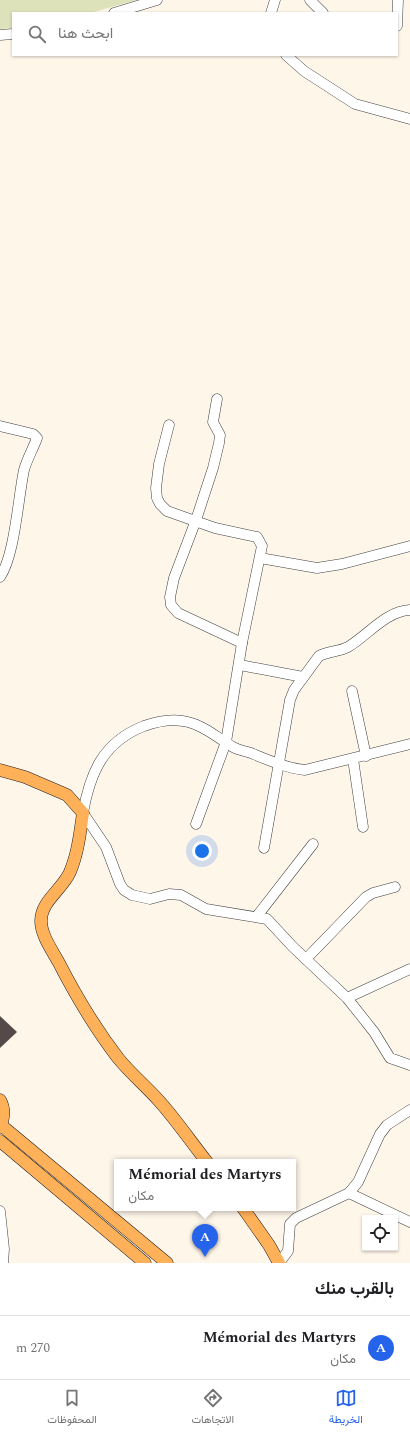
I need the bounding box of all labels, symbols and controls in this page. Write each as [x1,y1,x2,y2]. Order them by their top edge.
search box [12,12,398,56]
text: ابحث هنا [58,22,113,45]
icon: search [26,23,48,45]
your location [192,841,212,861]
popup [114,1159,296,1211]
text: Mémorial des Martyrs [128,1163,282,1186]
text: مكان [128,1186,154,1206]
map controls [362,1215,398,1251]
button: locate [362,1215,398,1251]
pin: A [192,1224,218,1257]
text: بالقرب منك [315,1276,394,1302]
text: Mémorial des Martyrs [203,1326,356,1349]
text: 270 m [16,1338,50,1358]
text: A [376,1338,386,1358]
text: مكان [330,1349,356,1369]
tab: المحفوظات [47,1387,97,1429]
tab: الاتجاهات [191,1387,234,1429]
tab: الخريطة [329,1387,363,1429]

